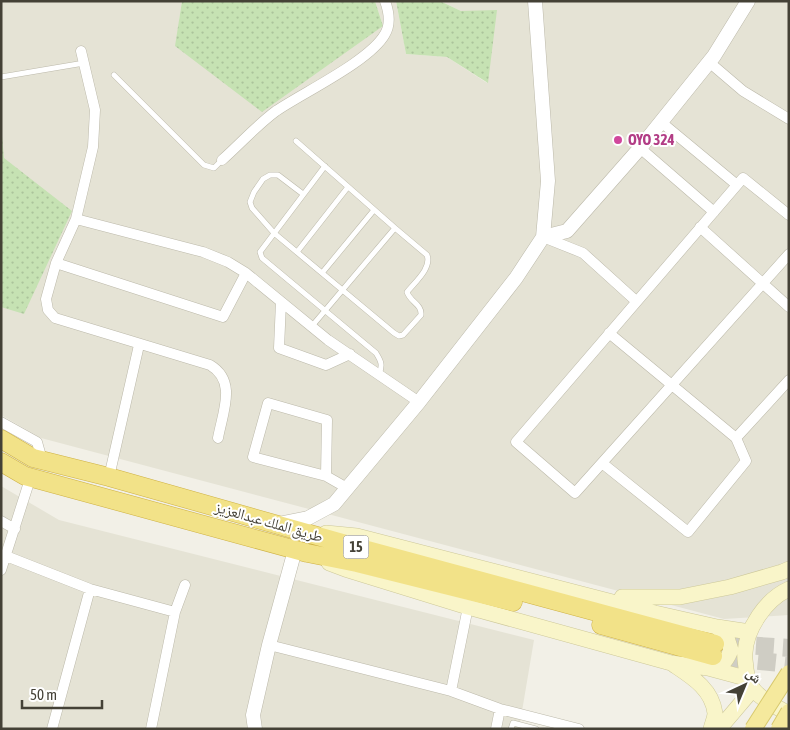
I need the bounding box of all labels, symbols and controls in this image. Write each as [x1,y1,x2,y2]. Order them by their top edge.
place label: OYO 324 [628,131,675,148]
marker: OYO 324 [612,134,624,146]
street label: طريق الملك عبدالعزيز [212,498,325,547]
road number: 15 [344,536,368,558]
north arrow [720,660,770,710]
text: ش [742,665,765,687]
scale bar [22,678,102,710]
text: 50 m [30,686,57,703]

